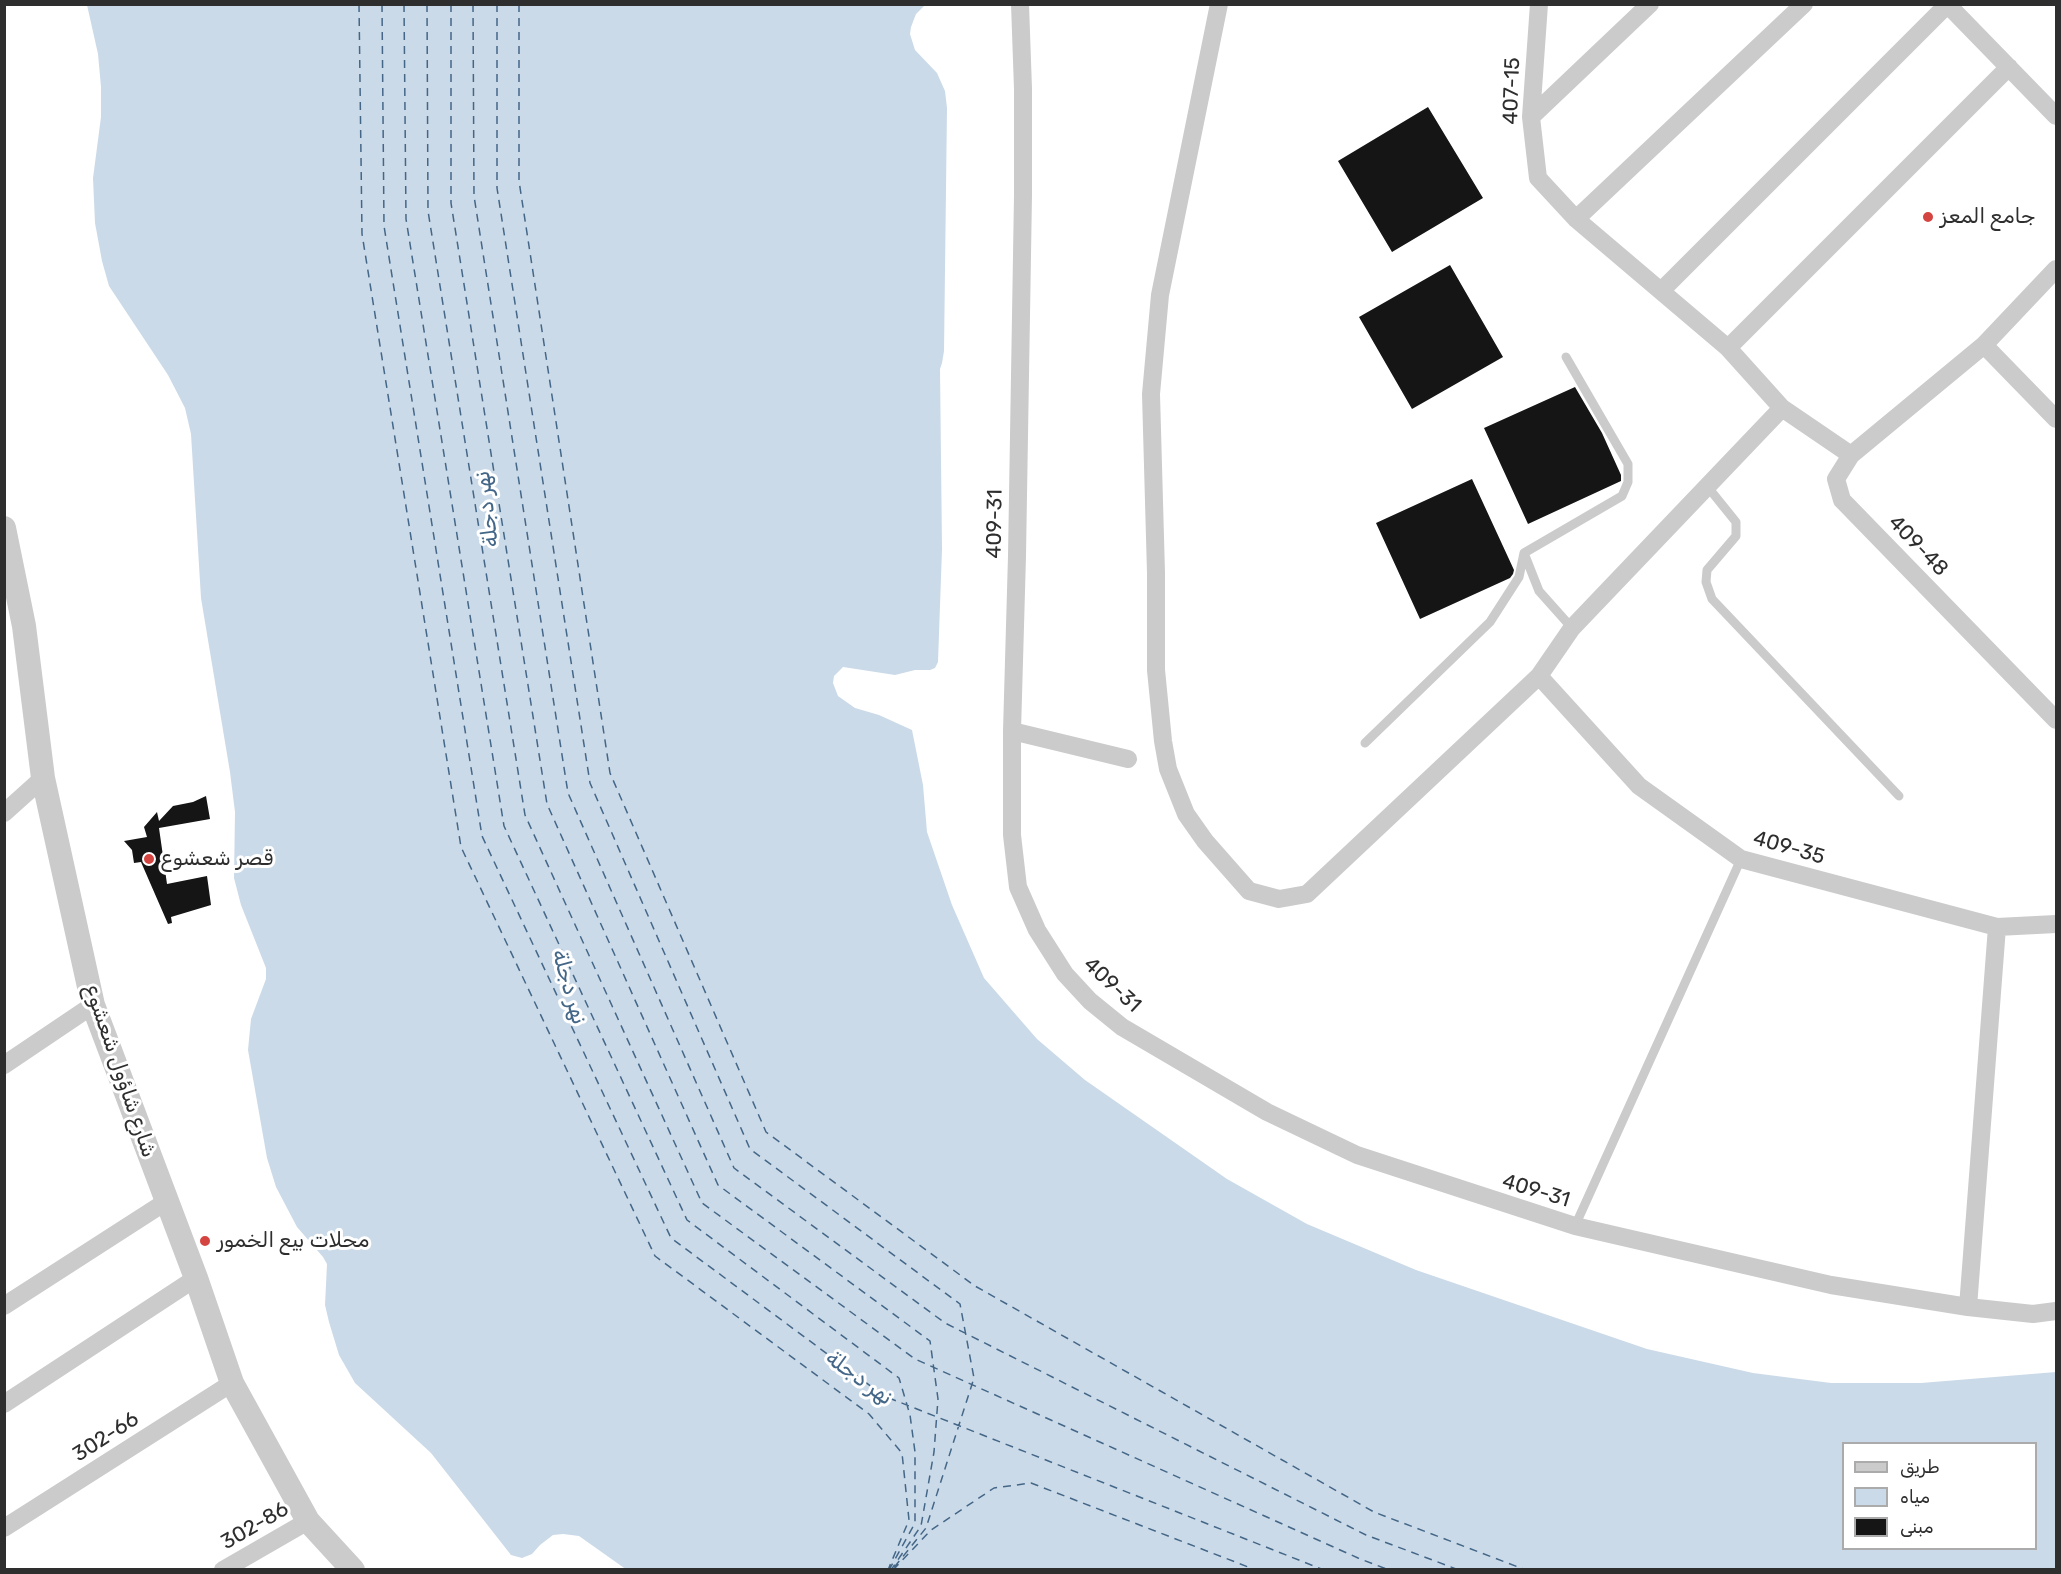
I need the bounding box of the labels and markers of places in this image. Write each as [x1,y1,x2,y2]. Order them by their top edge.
place label: جامع المعز [1940,204,2035,230]
marker: جامع المعز [1921,210,1935,224]
place label: قصر شعشوع [161,846,273,872]
marker: قصر شعشوع [142,852,156,866]
place label: محلات بيع الخمور [217,1228,370,1254]
marker: محلات بيع الخمور [198,1234,212,1248]

